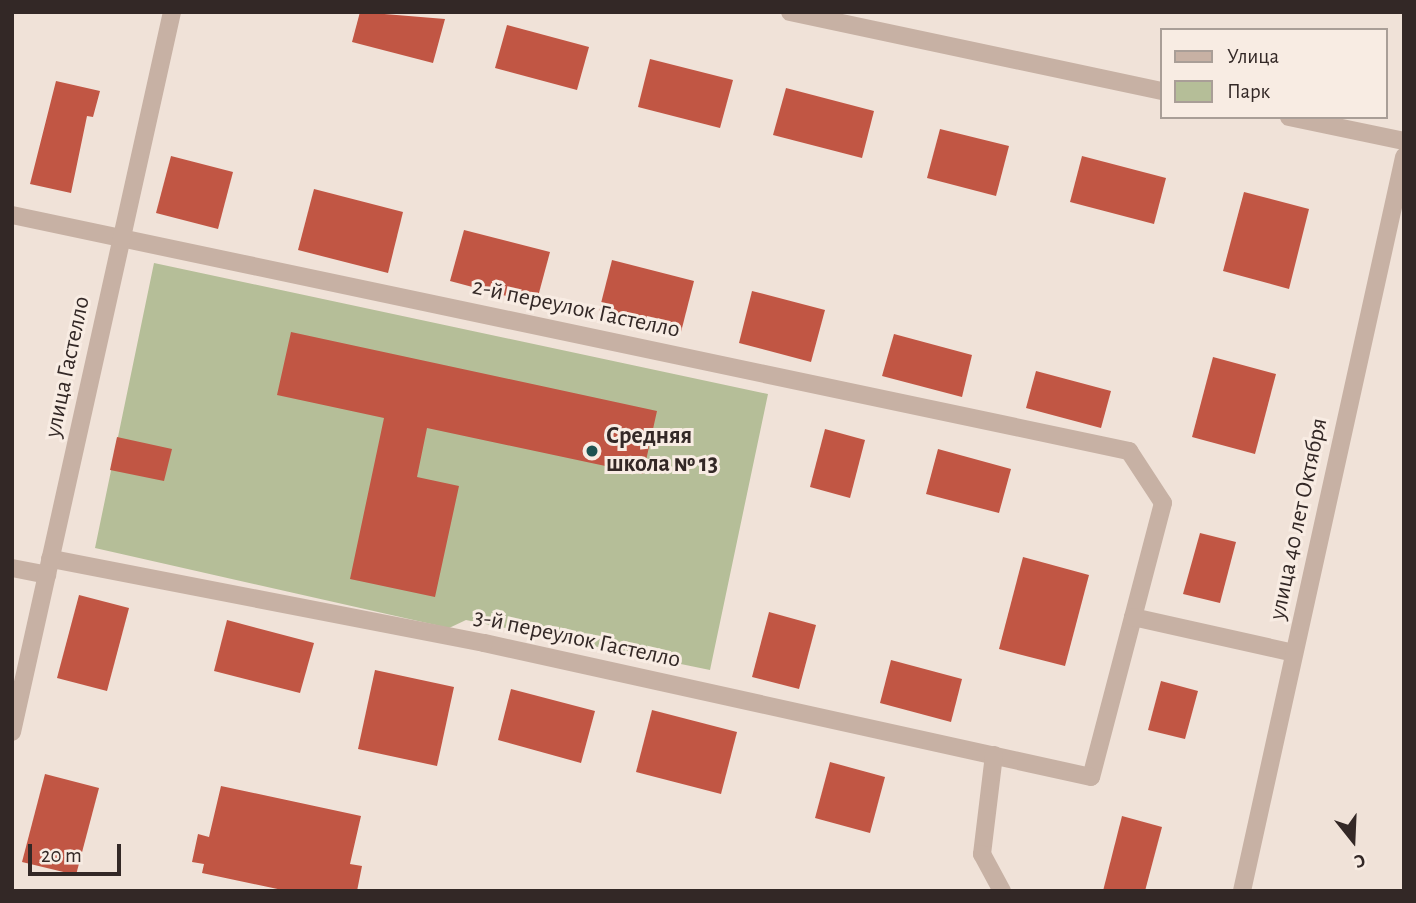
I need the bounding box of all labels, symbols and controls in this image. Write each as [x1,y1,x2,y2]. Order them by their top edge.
legend [1160,28,1388,119]
text: Улица [1227,46,1279,67]
text: Парк [1227,81,1270,102]
street label: 2-й переулок Гастелло [470,273,682,345]
street label: улица Гастелло [39,294,97,440]
street label: улица 40 лет Октября [1264,416,1334,622]
place label: Средняя школа № 13 [606,423,718,479]
marker: Средняя школа № 13 [584,443,600,459]
street label: 3-й переулок Гастелло [471,603,683,675]
north arrow [1318,805,1388,875]
scale bar [32,830,124,874]
text: 20 m [41,845,82,866]
text: С [1352,850,1368,871]

